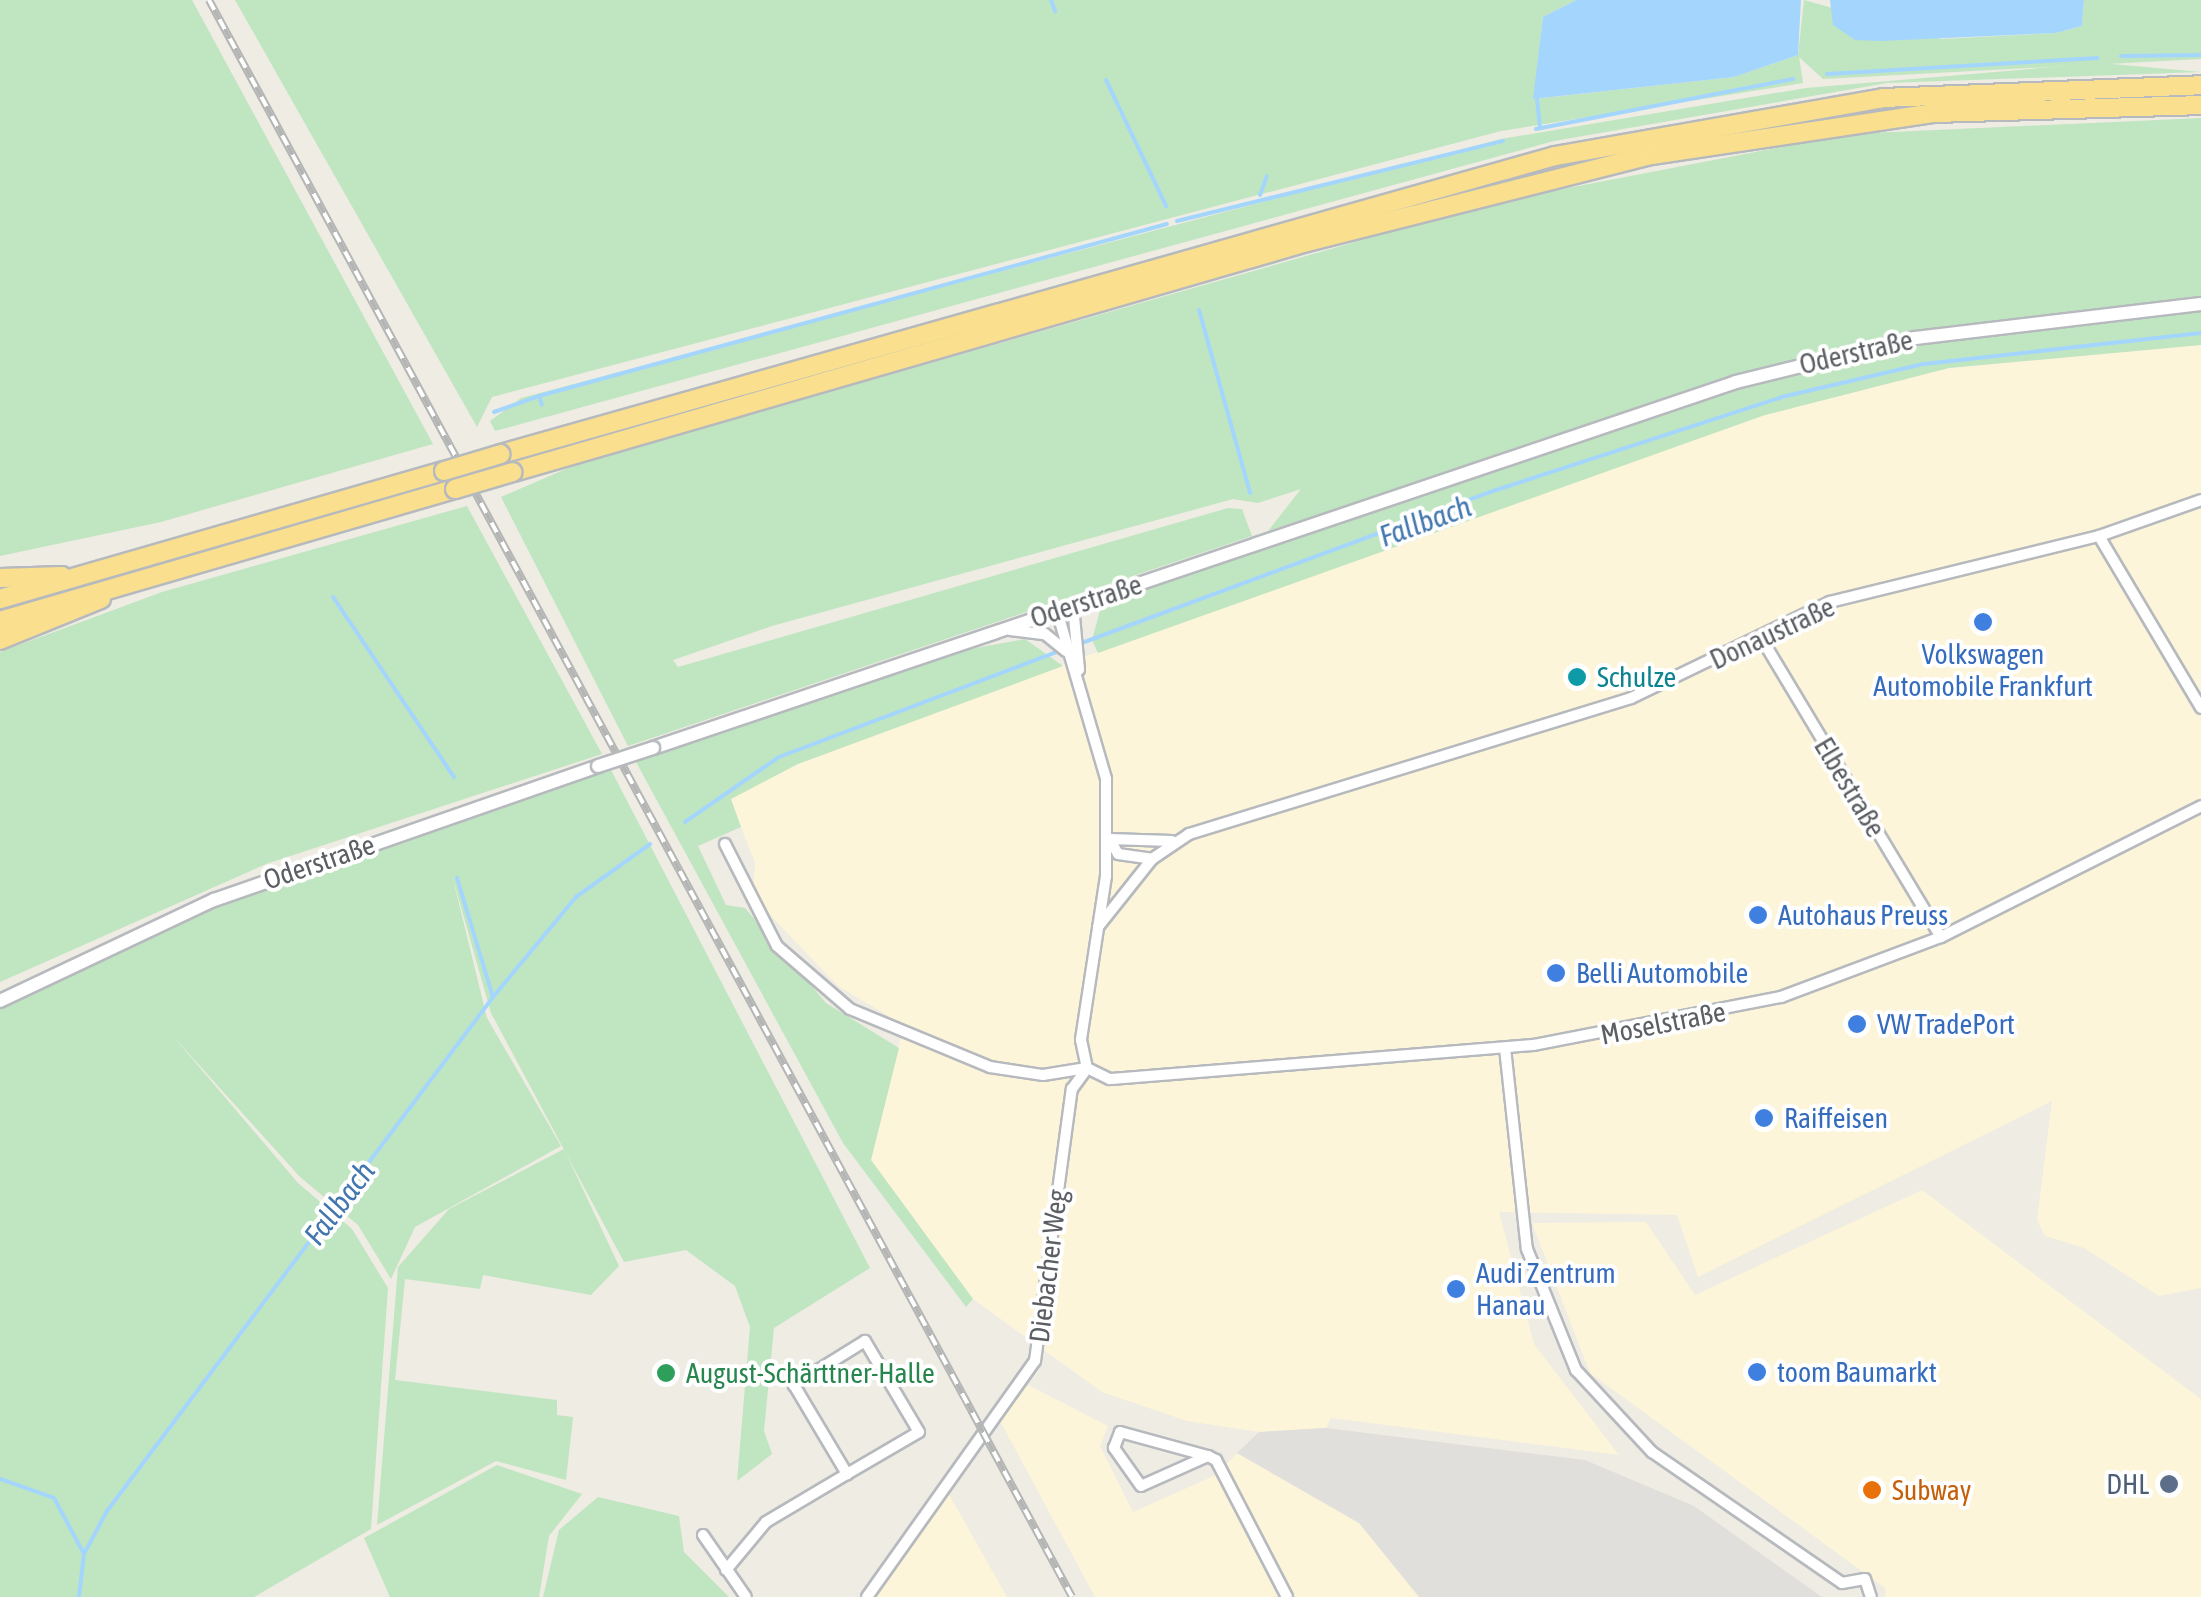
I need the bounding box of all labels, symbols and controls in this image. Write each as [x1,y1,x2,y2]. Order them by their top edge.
street label: Oderstraße [1796,323,1916,381]
water label: Fallbach [1374,488,1476,554]
street label: Oderstraße [1026,567,1146,635]
street label: Donaustraße [1704,590,1840,676]
marker: Volkswagen Automobile Frankfurt [1972,611,1994,633]
place label: Volkswagen Automobile Frankfurt [1873,637,2093,703]
place label: Schulze [1597,660,1676,694]
marker: Schulze [1566,666,1588,688]
street label: Elbestraße [1807,731,1893,843]
street label: Oderstraße [259,827,379,897]
place label: Autohaus Preuss [1778,898,1948,932]
marker: Autohaus Preuss [1747,904,1769,926]
place label: Belli Automobile [1576,956,1748,990]
marker: Belli Automobile [1545,962,1567,984]
street label: Moselstraße [1598,994,1728,1052]
place label: VW TradePort [1877,1007,2015,1041]
marker: VW TradePort [1846,1013,1868,1035]
place label: Raiffeisen [1784,1101,1888,1135]
marker: Raiffeisen [1753,1107,1775,1129]
water label: Fallbach [296,1154,382,1252]
street label: Diebacher Weg [1022,1187,1074,1345]
place label: Audi Zentrum Hanau [1476,1256,1616,1322]
marker: Audi Zentrum Hanau [1445,1278,1467,1300]
place label: toom Baumarkt [1777,1355,1937,1389]
place label: August-Schärttner-Halle [686,1356,935,1390]
marker: toom Baumarkt [1746,1361,1768,1383]
marker: August-Schärttner-Halle [655,1362,677,1384]
place label: DHL [2106,1467,2149,1501]
place label: Subway [1892,1473,1971,1507]
marker: DHL [2158,1473,2180,1495]
marker: Subway [1861,1479,1883,1501]

